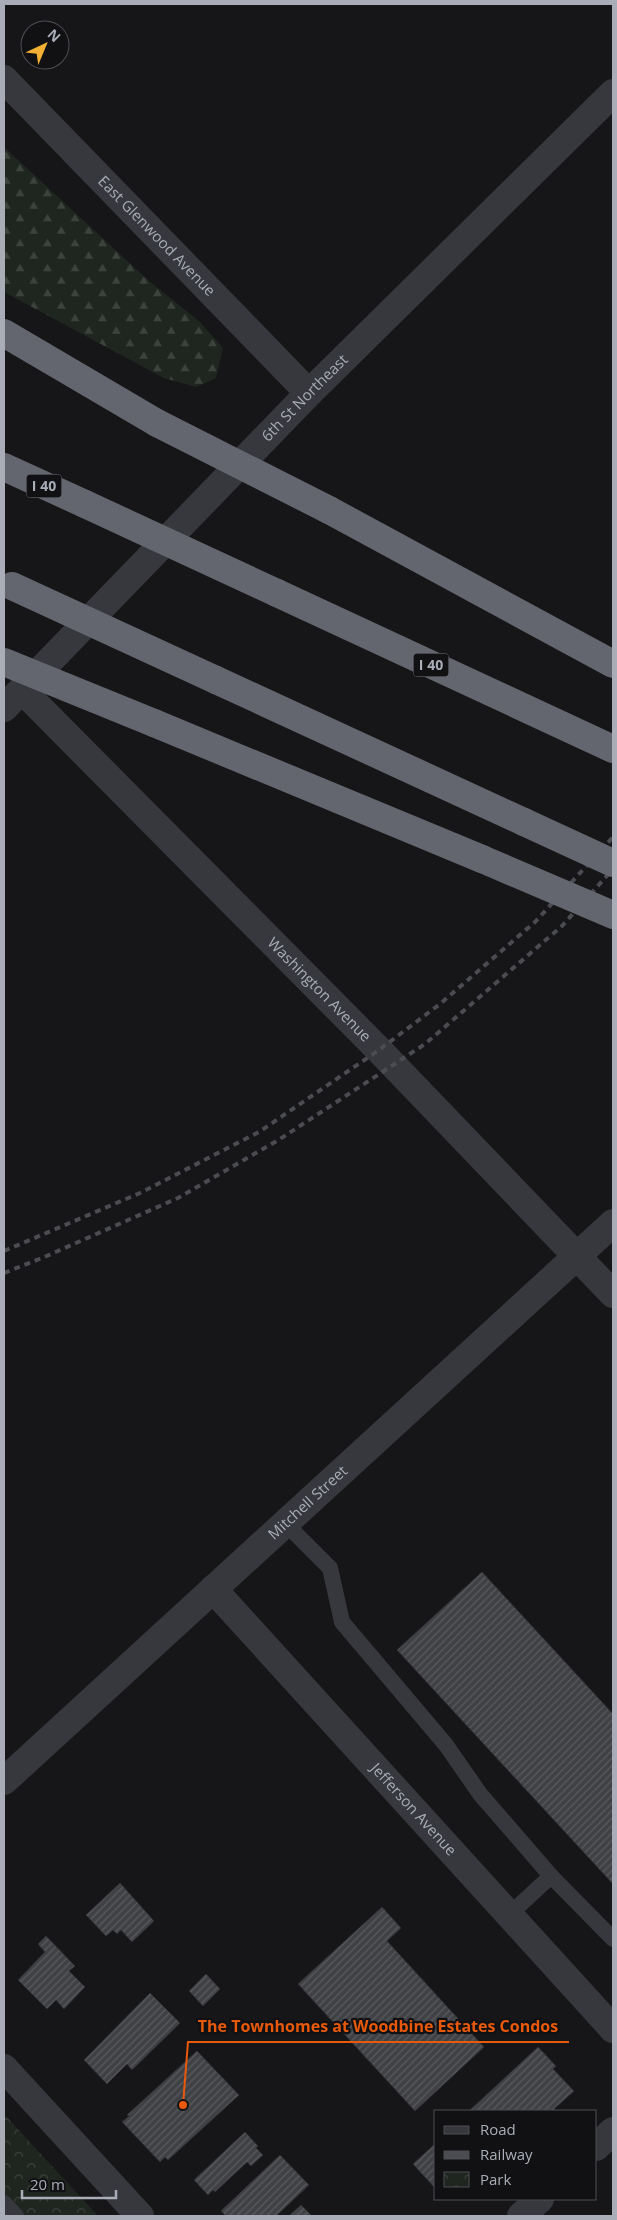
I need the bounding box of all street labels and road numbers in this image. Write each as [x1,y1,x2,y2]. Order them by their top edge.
street label: East Glenwood Avenue [94,171,220,300]
street label: 6th St Northeast [257,349,352,445]
road number: I 40 [27,474,62,498]
road number: I 40 [414,654,448,676]
street label: Washington Avenue [264,932,376,1046]
street label: Mitchell Street [263,1460,351,1543]
street label: Jefferson Avenue [366,1757,462,1859]

